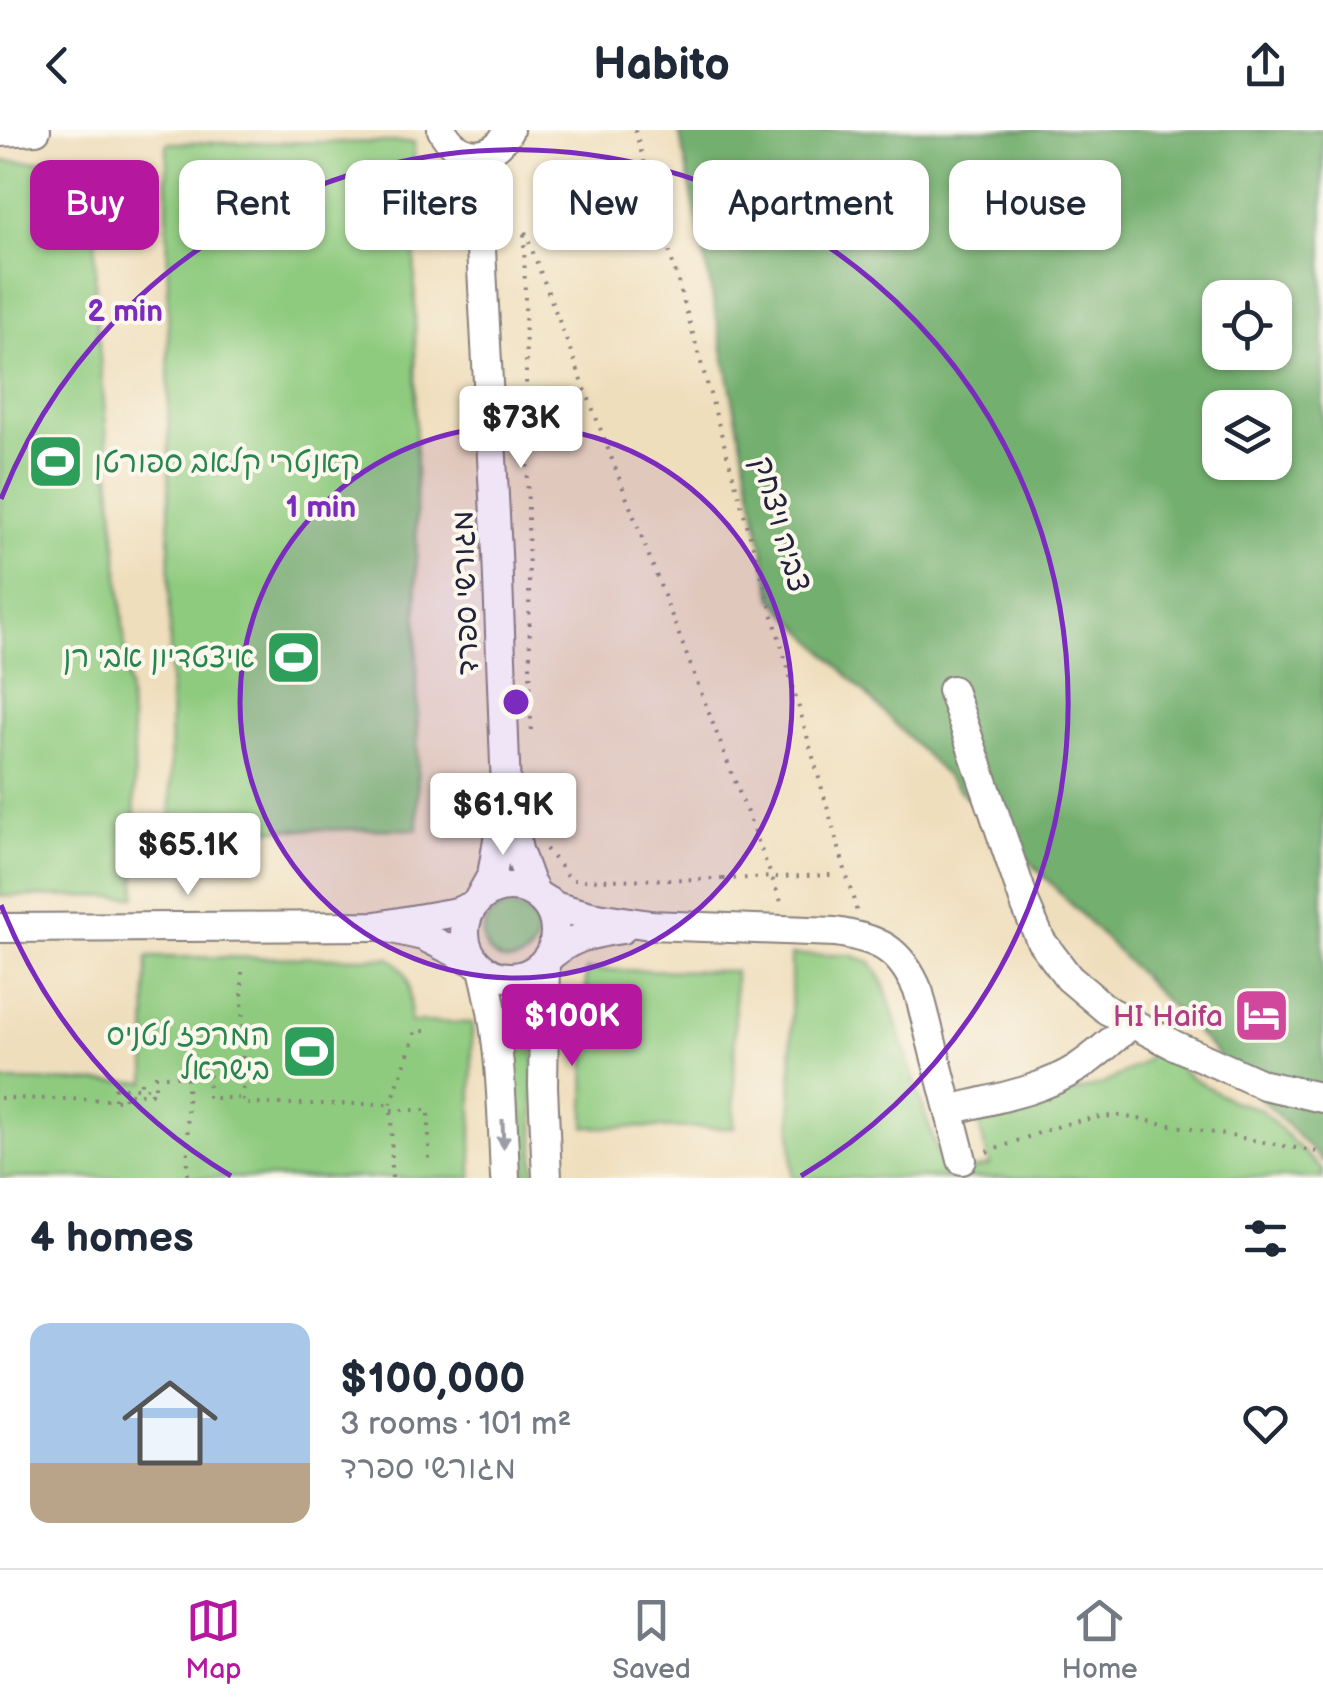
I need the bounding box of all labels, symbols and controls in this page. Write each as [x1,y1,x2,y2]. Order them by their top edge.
icon: back [30,38,85,93]
text: Habito [593,38,730,93]
icon: share [1238,38,1293,93]
chip: Buy [30,160,159,250]
chip: Rent [179,160,325,250]
chip: Filters [345,160,513,250]
chip: New [533,160,673,250]
chip: Apartment [693,160,929,250]
chip: House [949,160,1121,250]
map controls [1202,280,1292,480]
button: locate [1202,280,1292,370]
text: 2 min [87,294,163,330]
pin: $73K [462,386,580,471]
button: layers [1202,390,1292,480]
text: $73K [481,399,561,438]
sports icon: קאנטרי קלאב ספורטן [25,432,85,492]
place label: קאנטרי קלאב ספורטן [94,445,360,481]
street label: צביה ויצחק [744,452,817,596]
text: 1 min [286,490,356,526]
street label: מגורשי ספרד [445,510,487,676]
sports icon: איצטדיון אבי רן [264,627,324,687]
place label: איצטדיון אבי רן [63,640,255,676]
centre of rings [498,684,534,720]
pin: $61.9K [422,773,584,858]
text: $61.9K [452,786,554,825]
pin: $65.1K [107,813,269,898]
text: $65.1K [137,826,239,865]
pin: $100K [502,984,642,1069]
hotel icon: HI Haifa [1232,986,1292,1046]
text: $100K [524,997,620,1036]
place label: HI Haifa [1113,999,1223,1035]
place label: המרכז לטניס בישראל [106,1018,270,1088]
sports icon: המרכז לטניס בישראל [279,1022,339,1082]
one-way arrow [495,1119,511,1151]
icon: filters [1238,1211,1293,1266]
text: 4 homes [30,1213,194,1264]
text: $100,000 [340,1354,526,1405]
icon: home [110,1363,230,1483]
icon: heart [1238,1396,1293,1451]
text: 3 rooms · 101 m² [340,1405,571,1444]
text: מגורשי ספרד [340,1449,516,1488]
tab: Map [185,1593,242,1686]
tab: Saved [612,1593,691,1686]
tab: Home [1062,1593,1138,1686]

